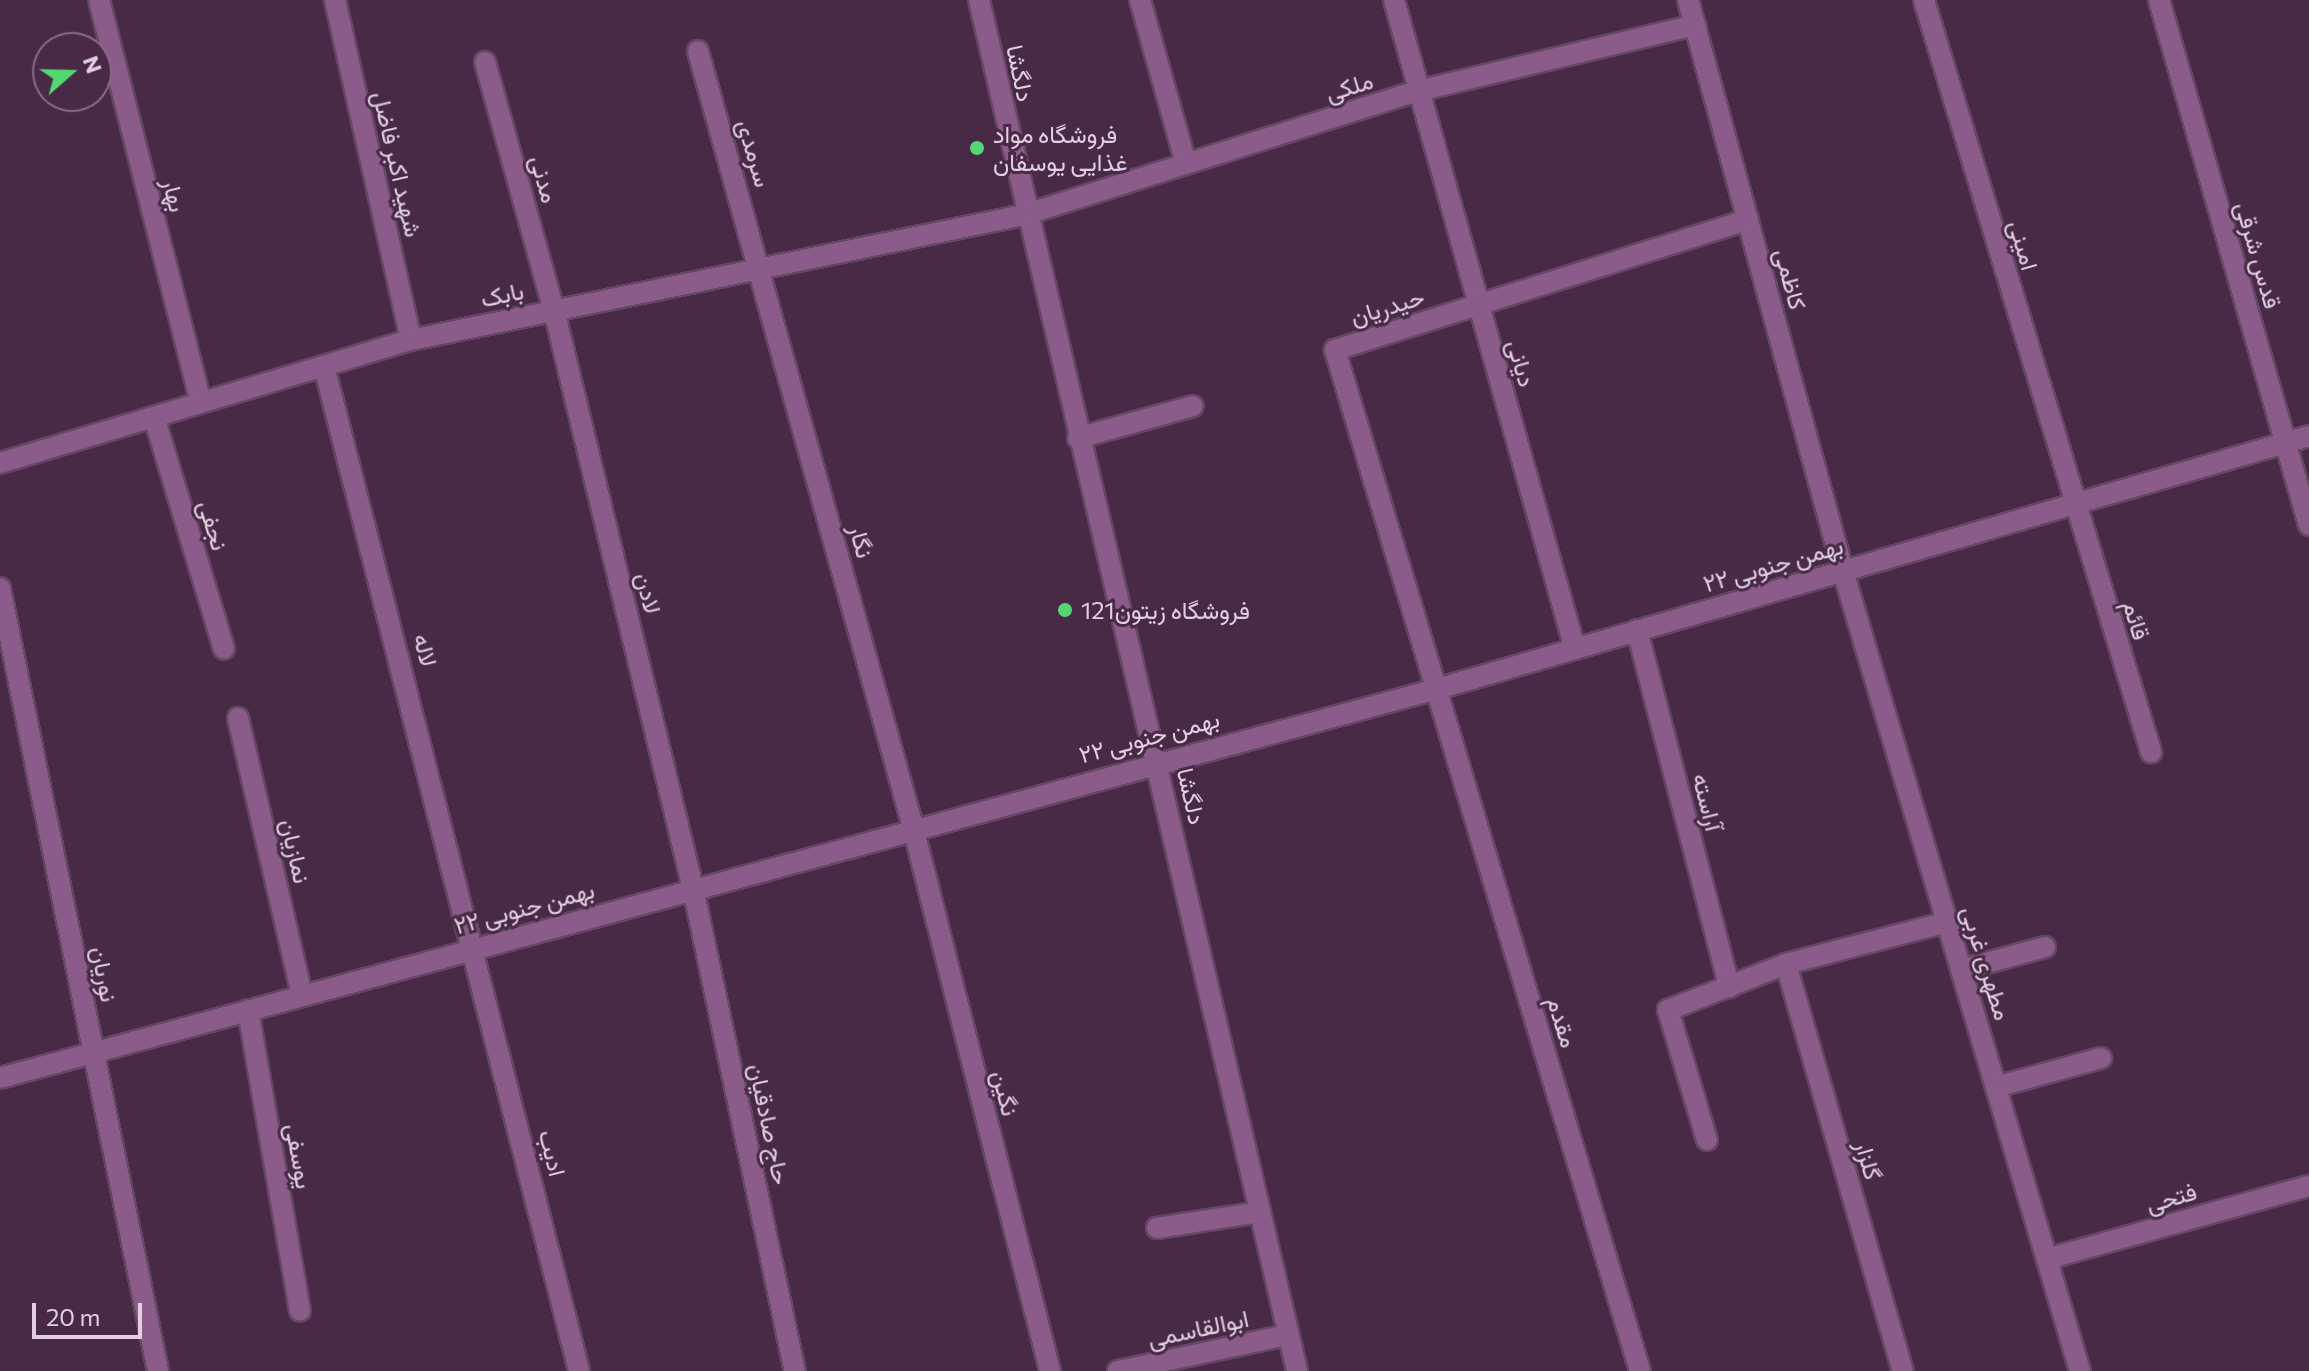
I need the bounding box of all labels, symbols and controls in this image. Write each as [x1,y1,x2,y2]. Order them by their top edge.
north arrow [32,32,112,112]
street label: دلگشا [1001,42,1041,104]
text: N [78,52,109,77]
street label: ملکی [1322,65,1376,107]
street label: شهید اکبر فاضل [367,88,429,240]
street label: سرمدی [732,116,778,190]
place label: فروشگاه مواد غذایی یوسفان [993,120,1128,176]
marker: فروشگاه مواد غذایی یوسفان [968,139,986,157]
street label: مدنی [525,152,565,206]
street label: بهار [157,175,193,215]
street label: قدس شرقی [2230,198,2288,312]
street label: امینی [2003,217,2045,273]
street label: کاظمی [1769,245,1813,313]
street label: بابک [478,275,526,313]
street label: حیدریان [1347,281,1427,331]
street label: دیانی [1502,336,1542,390]
street label: نجفی [193,497,235,553]
street label: نگار [844,521,880,561]
street label: ۲۲ بهمن جنوبی [1700,530,1846,598]
street label: لادن [630,569,668,617]
place label: فروشگاه زیتون121 [1081,596,1250,624]
street label: قائم [2117,597,2157,643]
marker: فروشگاه زیتون121 [1056,601,1074,619]
street label: لاله [408,630,444,670]
street label: ۲۲ بهمن جنوبی [1076,703,1222,769]
street label: دلگشا [1172,765,1212,827]
street label: آراسته [1687,770,1729,834]
street label: نمازیان [275,816,317,886]
street label: ۲۲ بهمن جنوبی [451,874,597,940]
street label: مطهری غربی [1956,902,2018,1024]
street label: نوریان [86,944,124,1004]
street label: مقدم [1542,993,1584,1051]
street label: حاج صادقیان [743,1061,797,1187]
street label: نگین [986,1067,1026,1119]
street label: یوسفی [280,1121,320,1191]
street label: ادیب [533,1127,573,1179]
street label: گلزار [1850,1137,1888,1183]
street label: فتحی [2142,1176,2200,1218]
scale bar [36,1287,146,1337]
text: 20 m [46,1302,100,1331]
street label: ابوالقاسمی [1145,1303,1251,1353]

